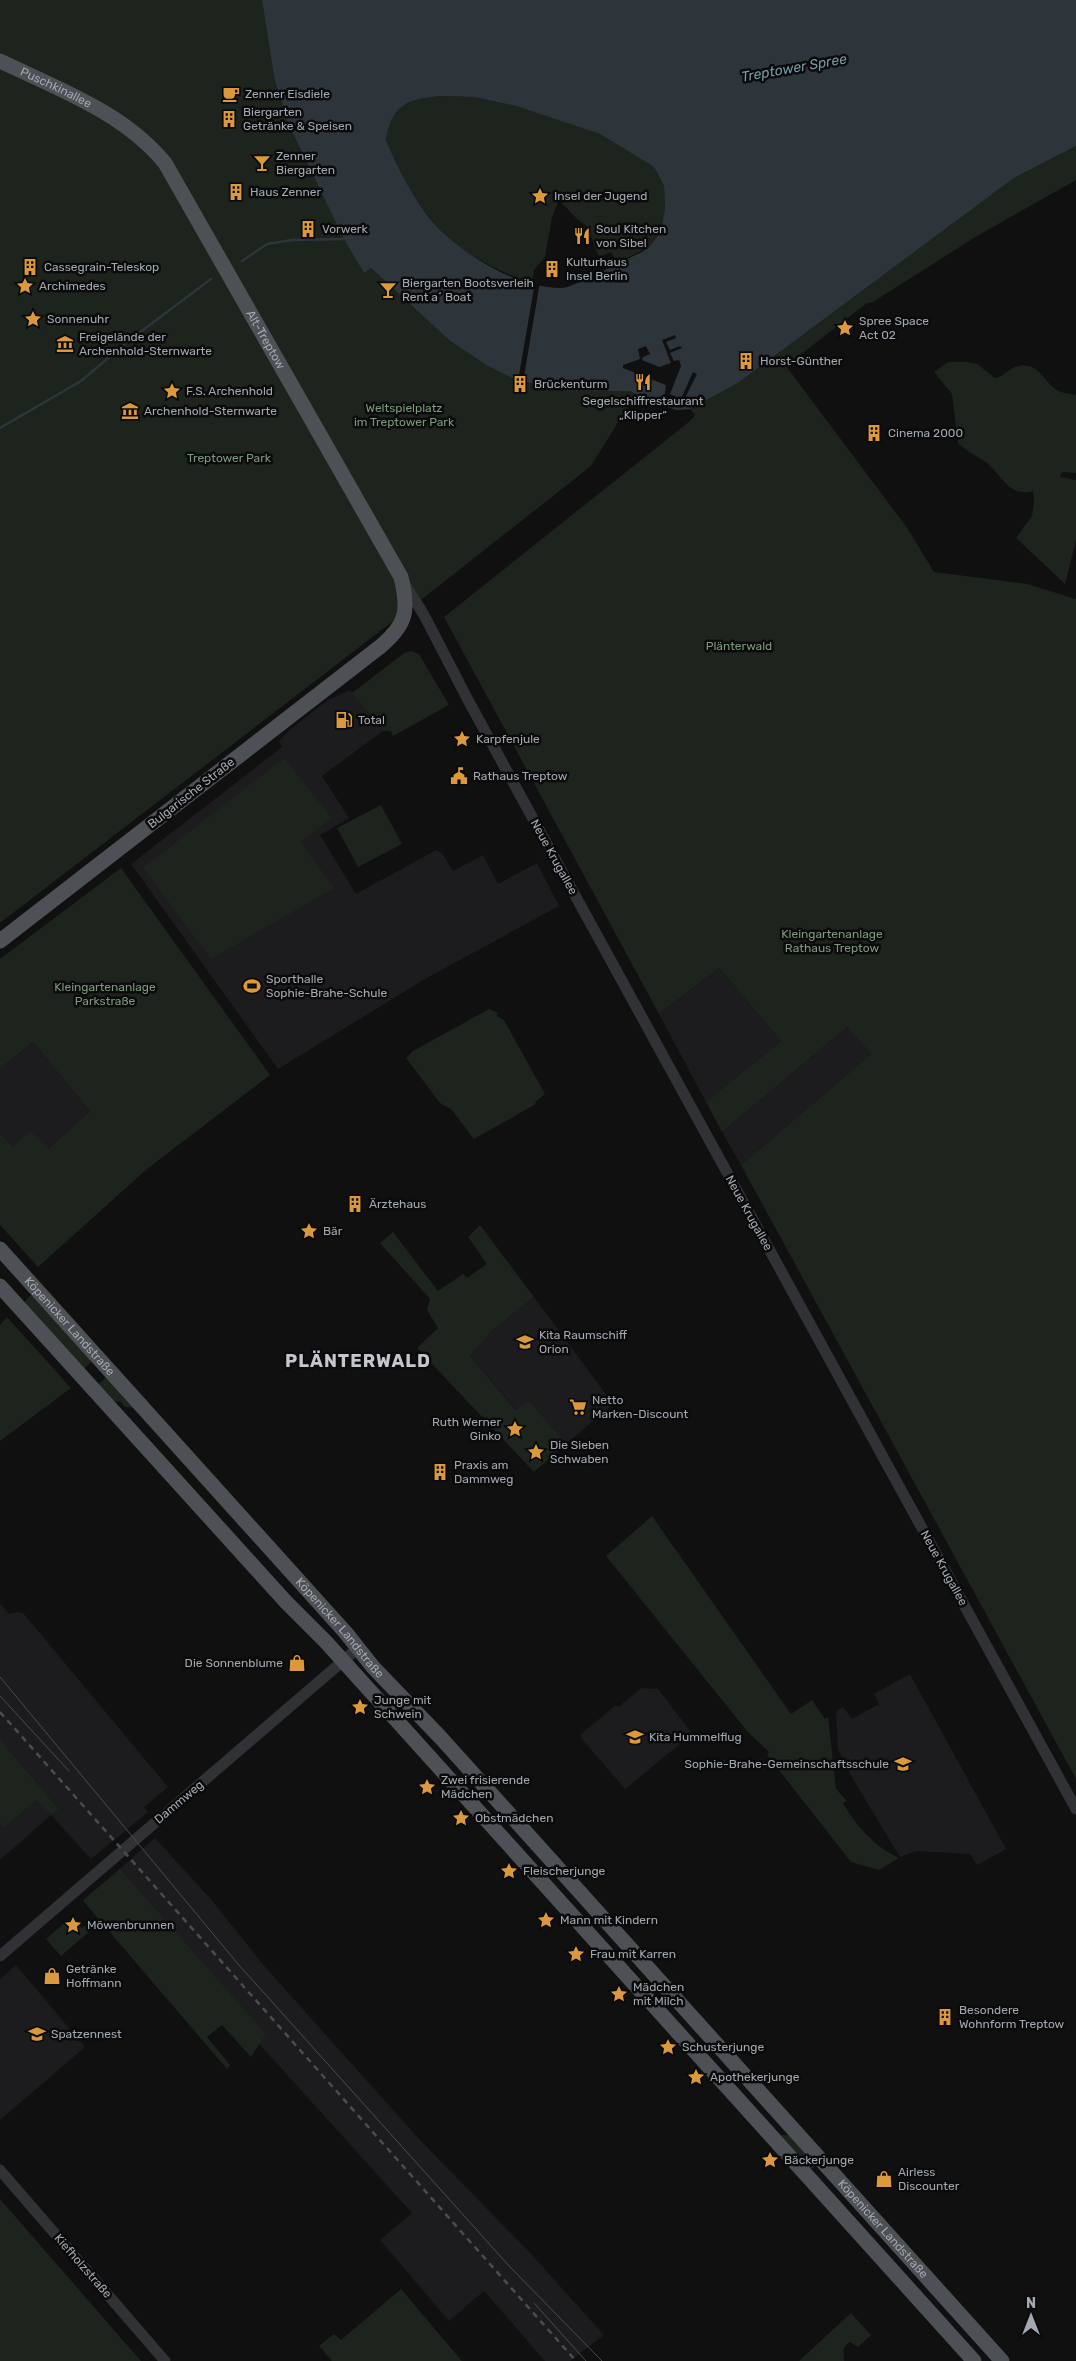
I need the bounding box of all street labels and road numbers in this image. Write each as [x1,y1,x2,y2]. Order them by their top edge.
street label: Puschkinallee [18,65,94,111]
street label: Alt-Treptow [243,308,288,372]
street label: Bulgarische Straße [145,755,237,831]
street label: Neue Krugallee [528,817,581,897]
street label: Neue Krugallee [723,1173,776,1253]
street label: Köpenicker Landstraße [22,1274,118,1379]
street label: Neue Krugallee [918,1528,971,1608]
street label: Köpenicker Landstraße [293,1575,387,1681]
street label: Dammweg [152,1778,206,1826]
street label: Köpenicker Landstraße [835,2177,931,2281]
street label: Kiefholzstraße [51,2231,115,2301]

